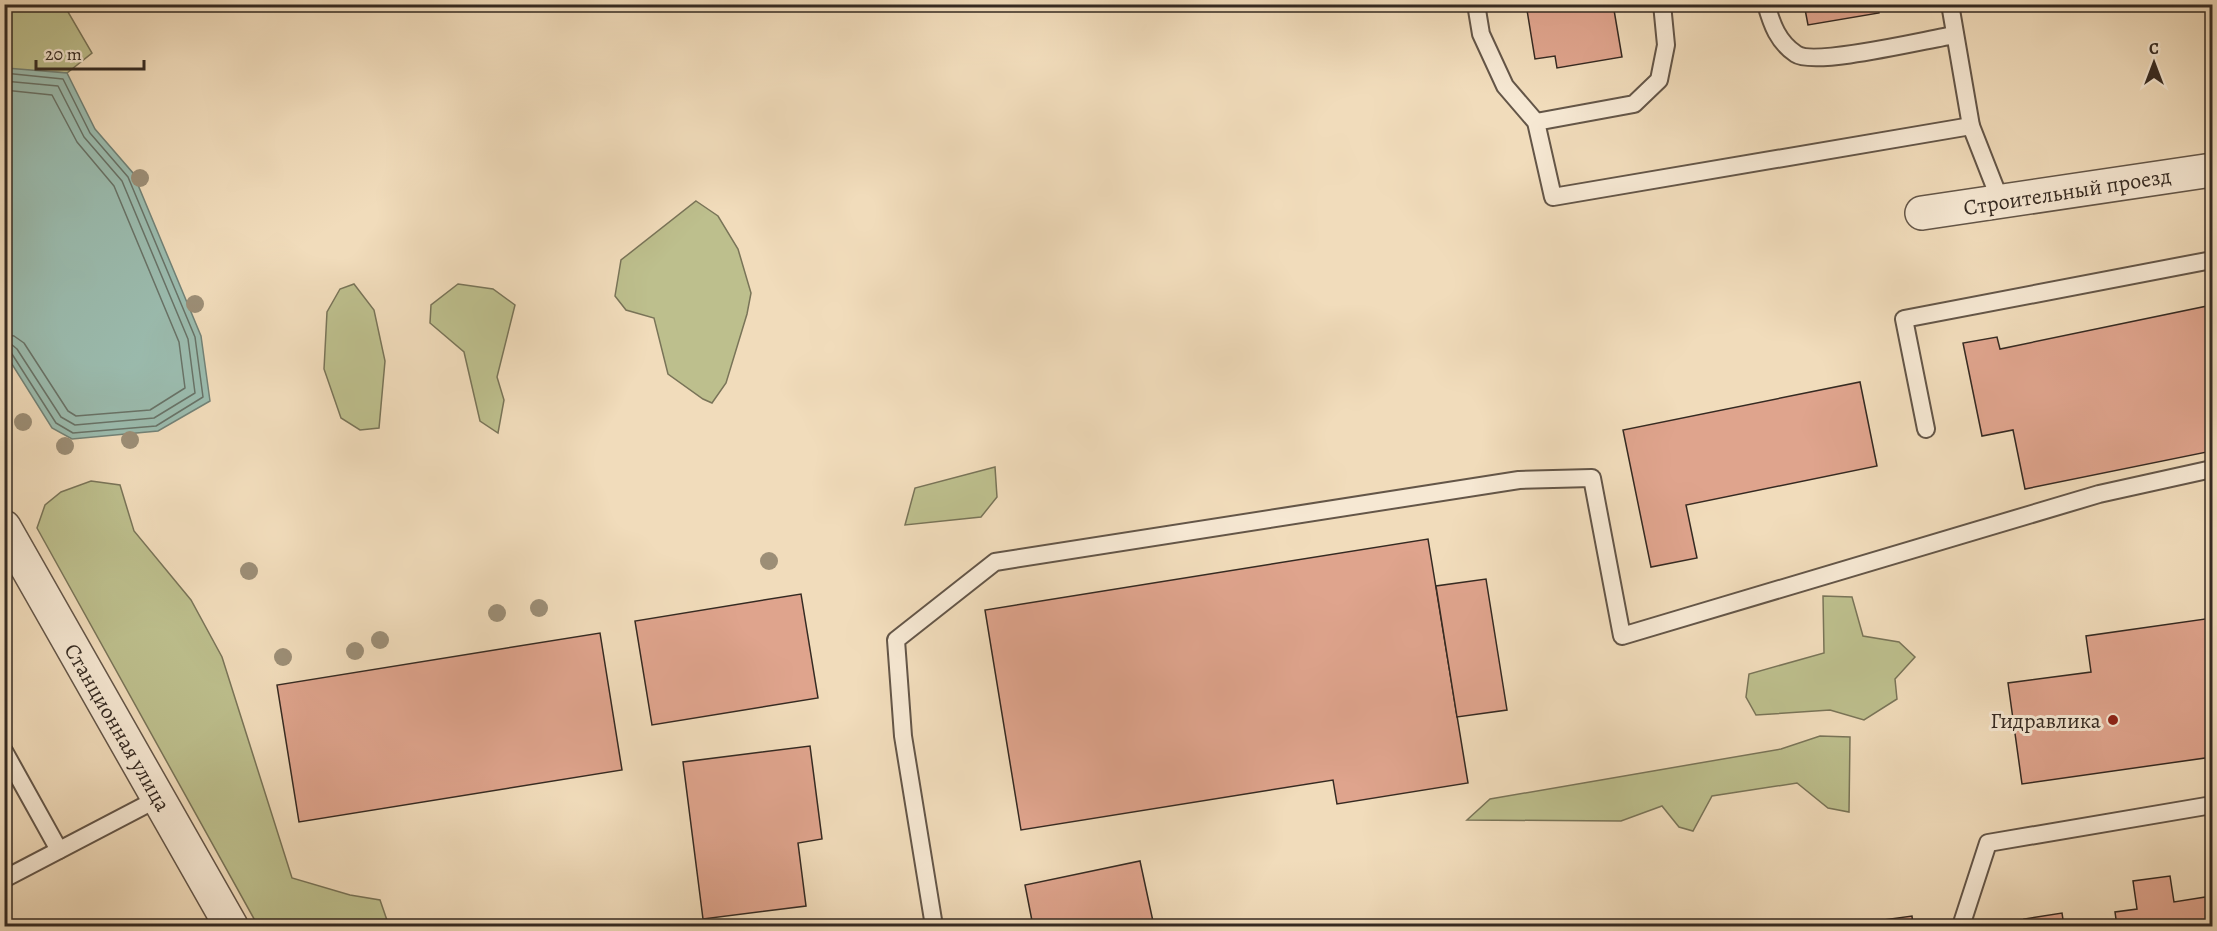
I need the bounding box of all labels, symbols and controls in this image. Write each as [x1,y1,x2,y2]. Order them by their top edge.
scale bar [36,33,144,71]
north arrow [2124,33,2184,93]
text: С [2149,38,2159,60]
text: 20 m [45,42,82,66]
street label: Строительный проезд [1961,161,2173,223]
street label: Станционная улица [57,638,178,818]
place label: Гидравлика [1990,706,2102,736]
marker: Гидравлика [2106,713,2120,727]

